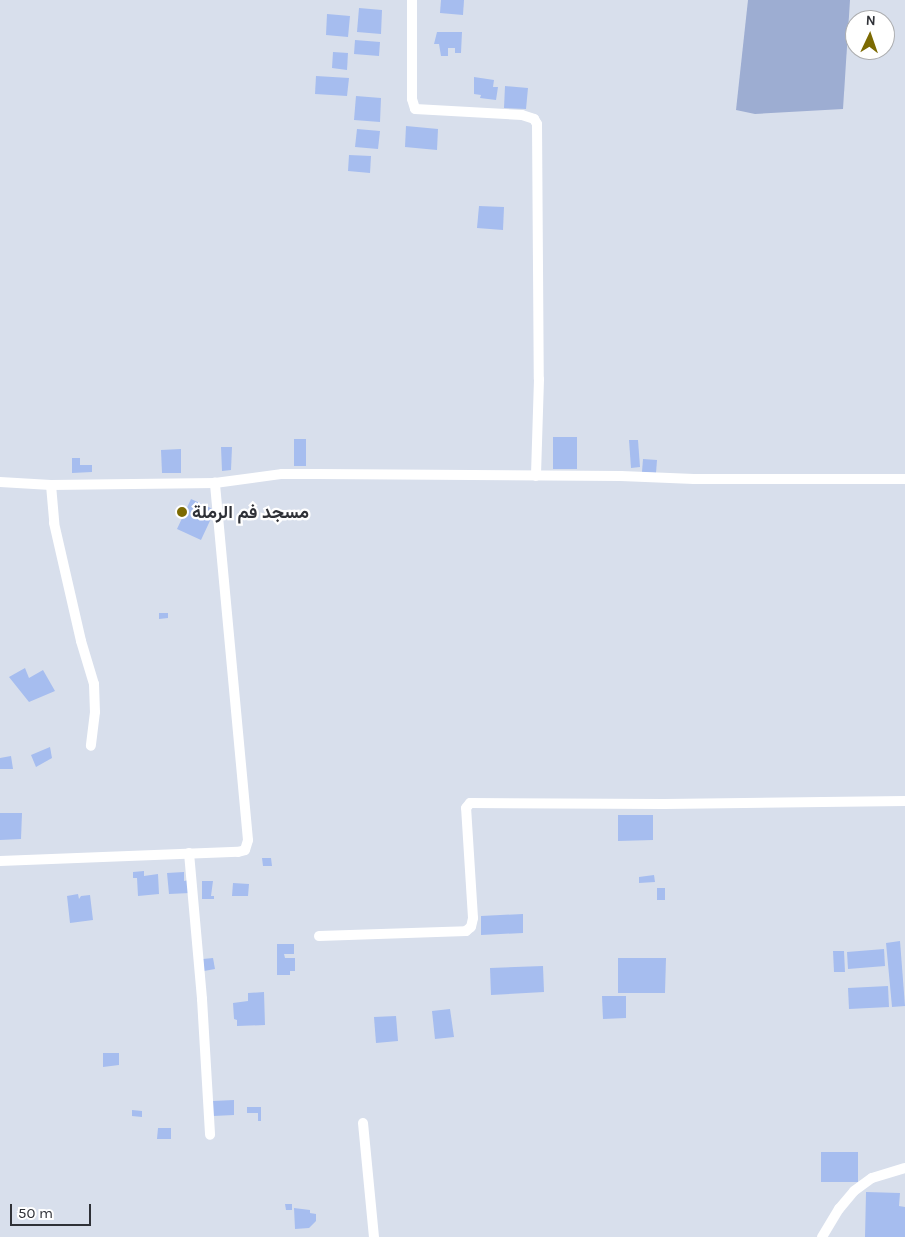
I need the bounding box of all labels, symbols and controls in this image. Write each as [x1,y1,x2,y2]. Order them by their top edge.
north arrow [845,10,895,60]
text: N [865,12,876,29]
place label: مسجد فم الرملة [192,501,309,523]
marker: مسجد فم الرملة [176,506,188,518]
scale bar [12,1194,94,1226]
text: 50 m [18,1204,53,1222]

